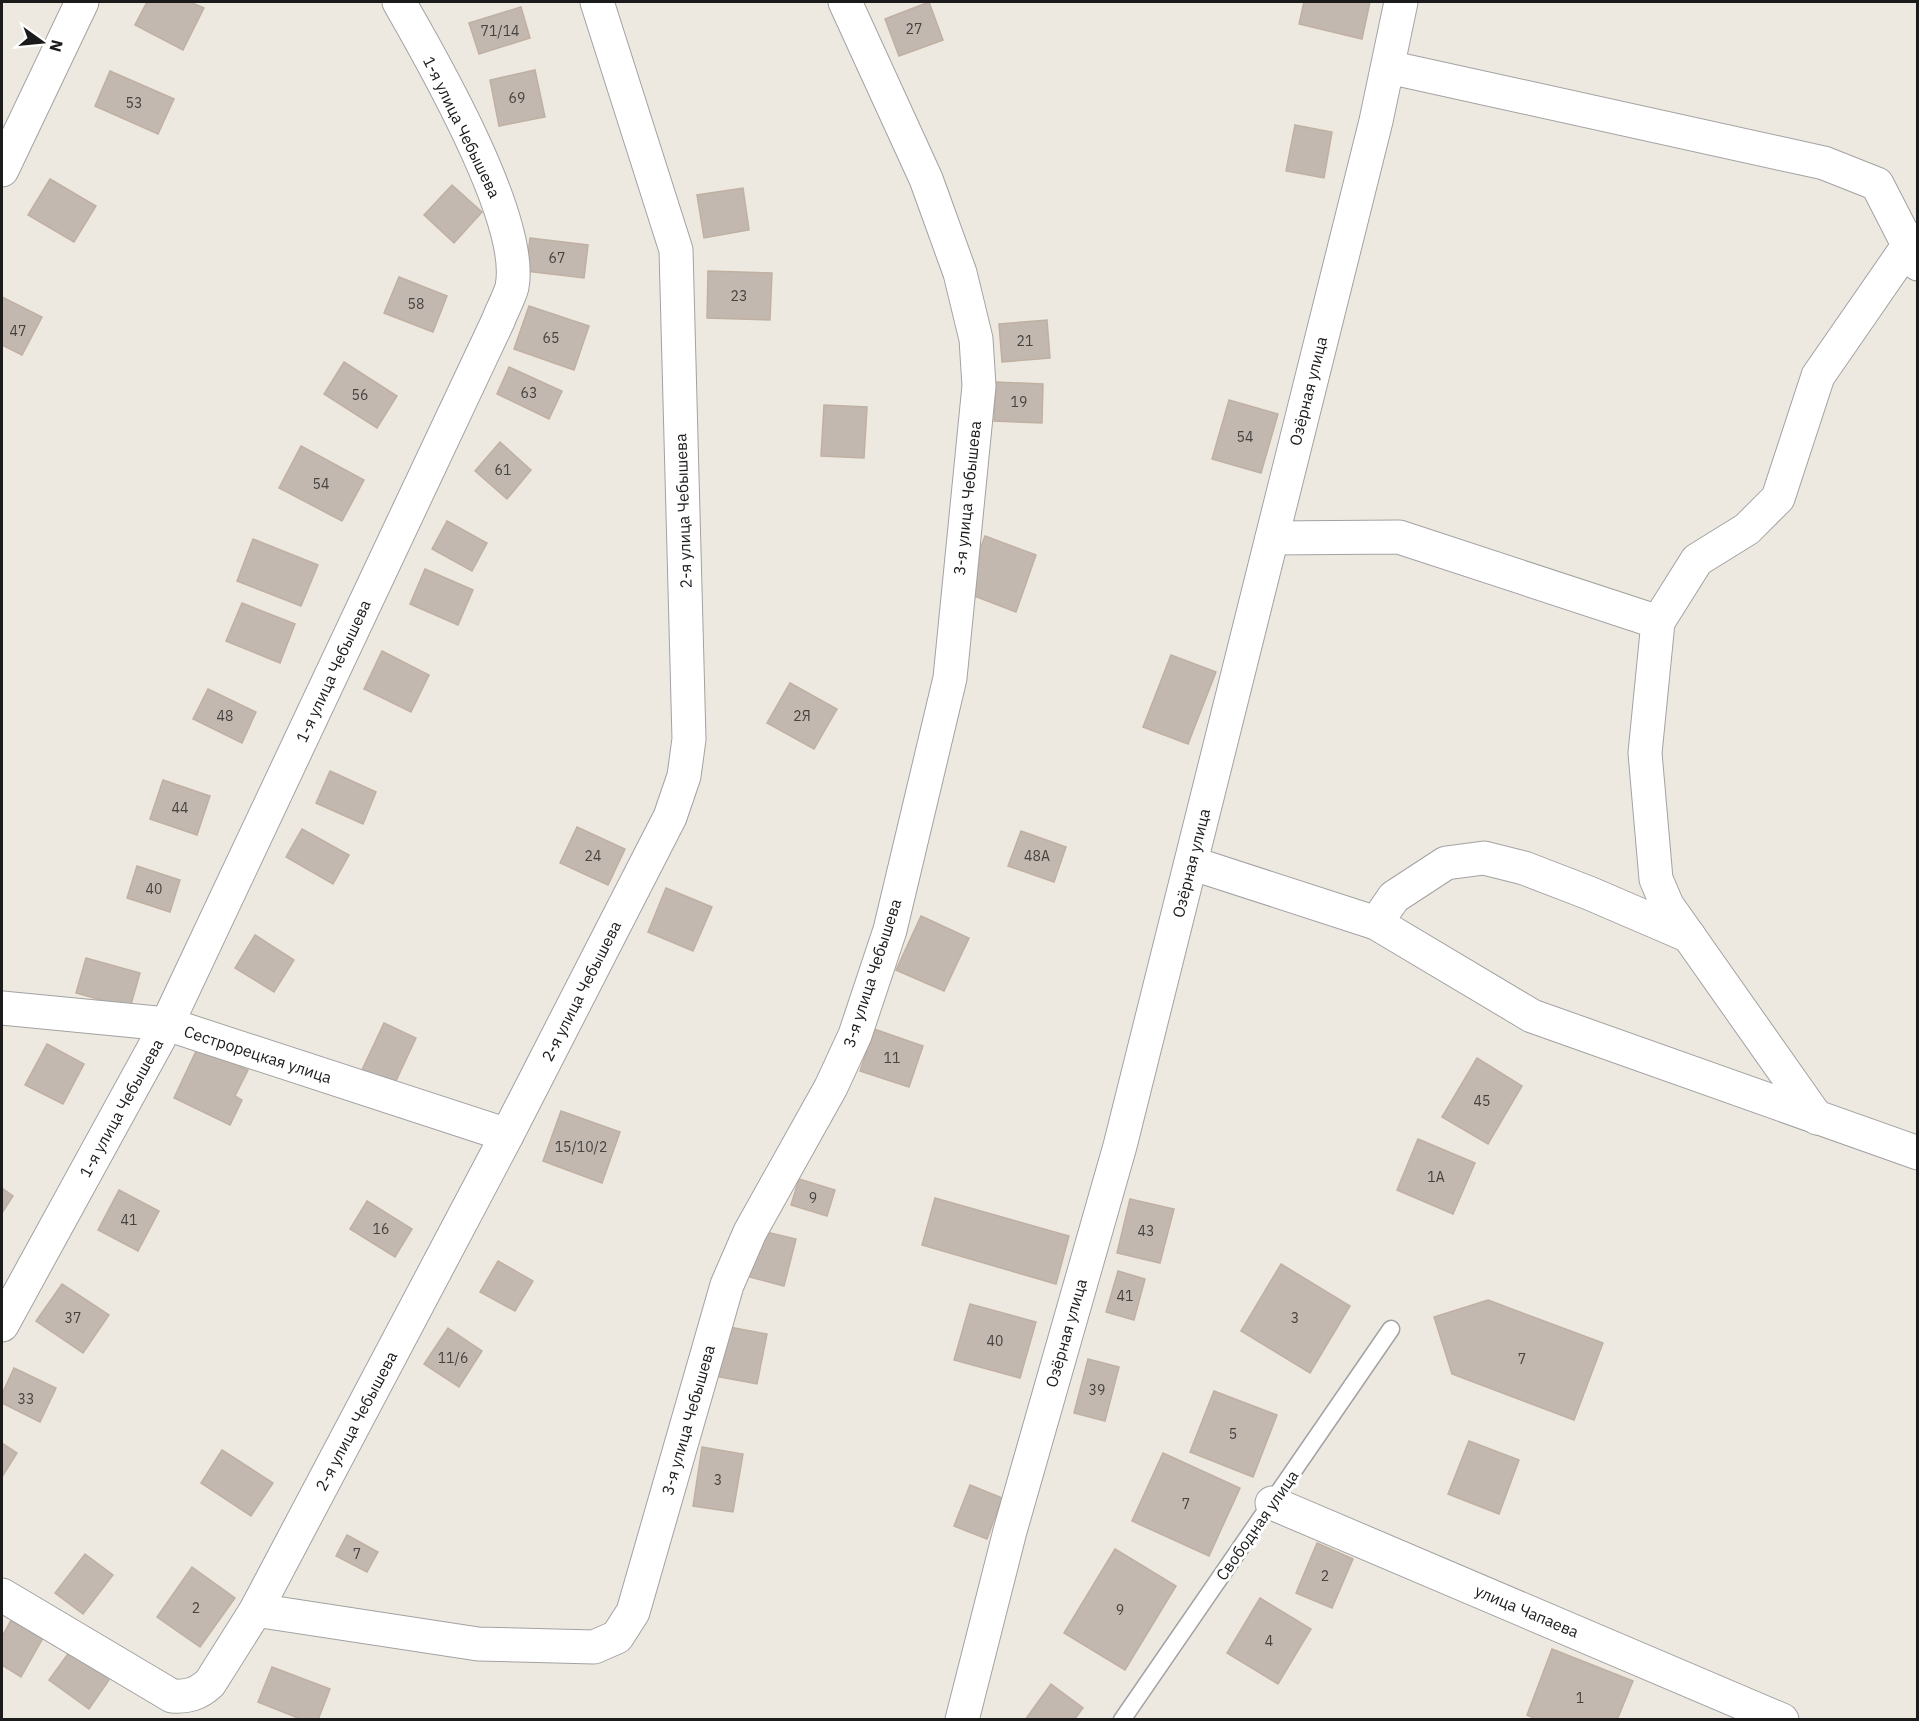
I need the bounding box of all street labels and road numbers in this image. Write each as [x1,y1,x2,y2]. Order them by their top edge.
street label: 1-я улица Чебышева [419,53,505,202]
street label: Озёрная улица [1285,334,1331,448]
street label: 3-я улица Чебышева [949,419,985,576]
street label: 2-я улица Чебышева [670,433,696,589]
street label: 1-я улица Чебышева [291,596,375,746]
street label: Озёрная улица [1168,806,1214,920]
street label: 3-я улица Чебышева [839,896,906,1050]
street label: 2-я улица Чебышева [537,917,625,1065]
street label: Сестрорецкая улица [182,1021,335,1087]
street label: 1-я улица Чебышева [75,1035,168,1181]
street label: Озёрная улица [1041,1276,1091,1390]
street label: 3-я улица Чебышева [657,1343,719,1497]
street label: 2-я улица Чебышева [311,1347,401,1494]
street label: Свободная улица [1212,1466,1303,1584]
street label: улица Чапаева [1472,1580,1582,1642]

